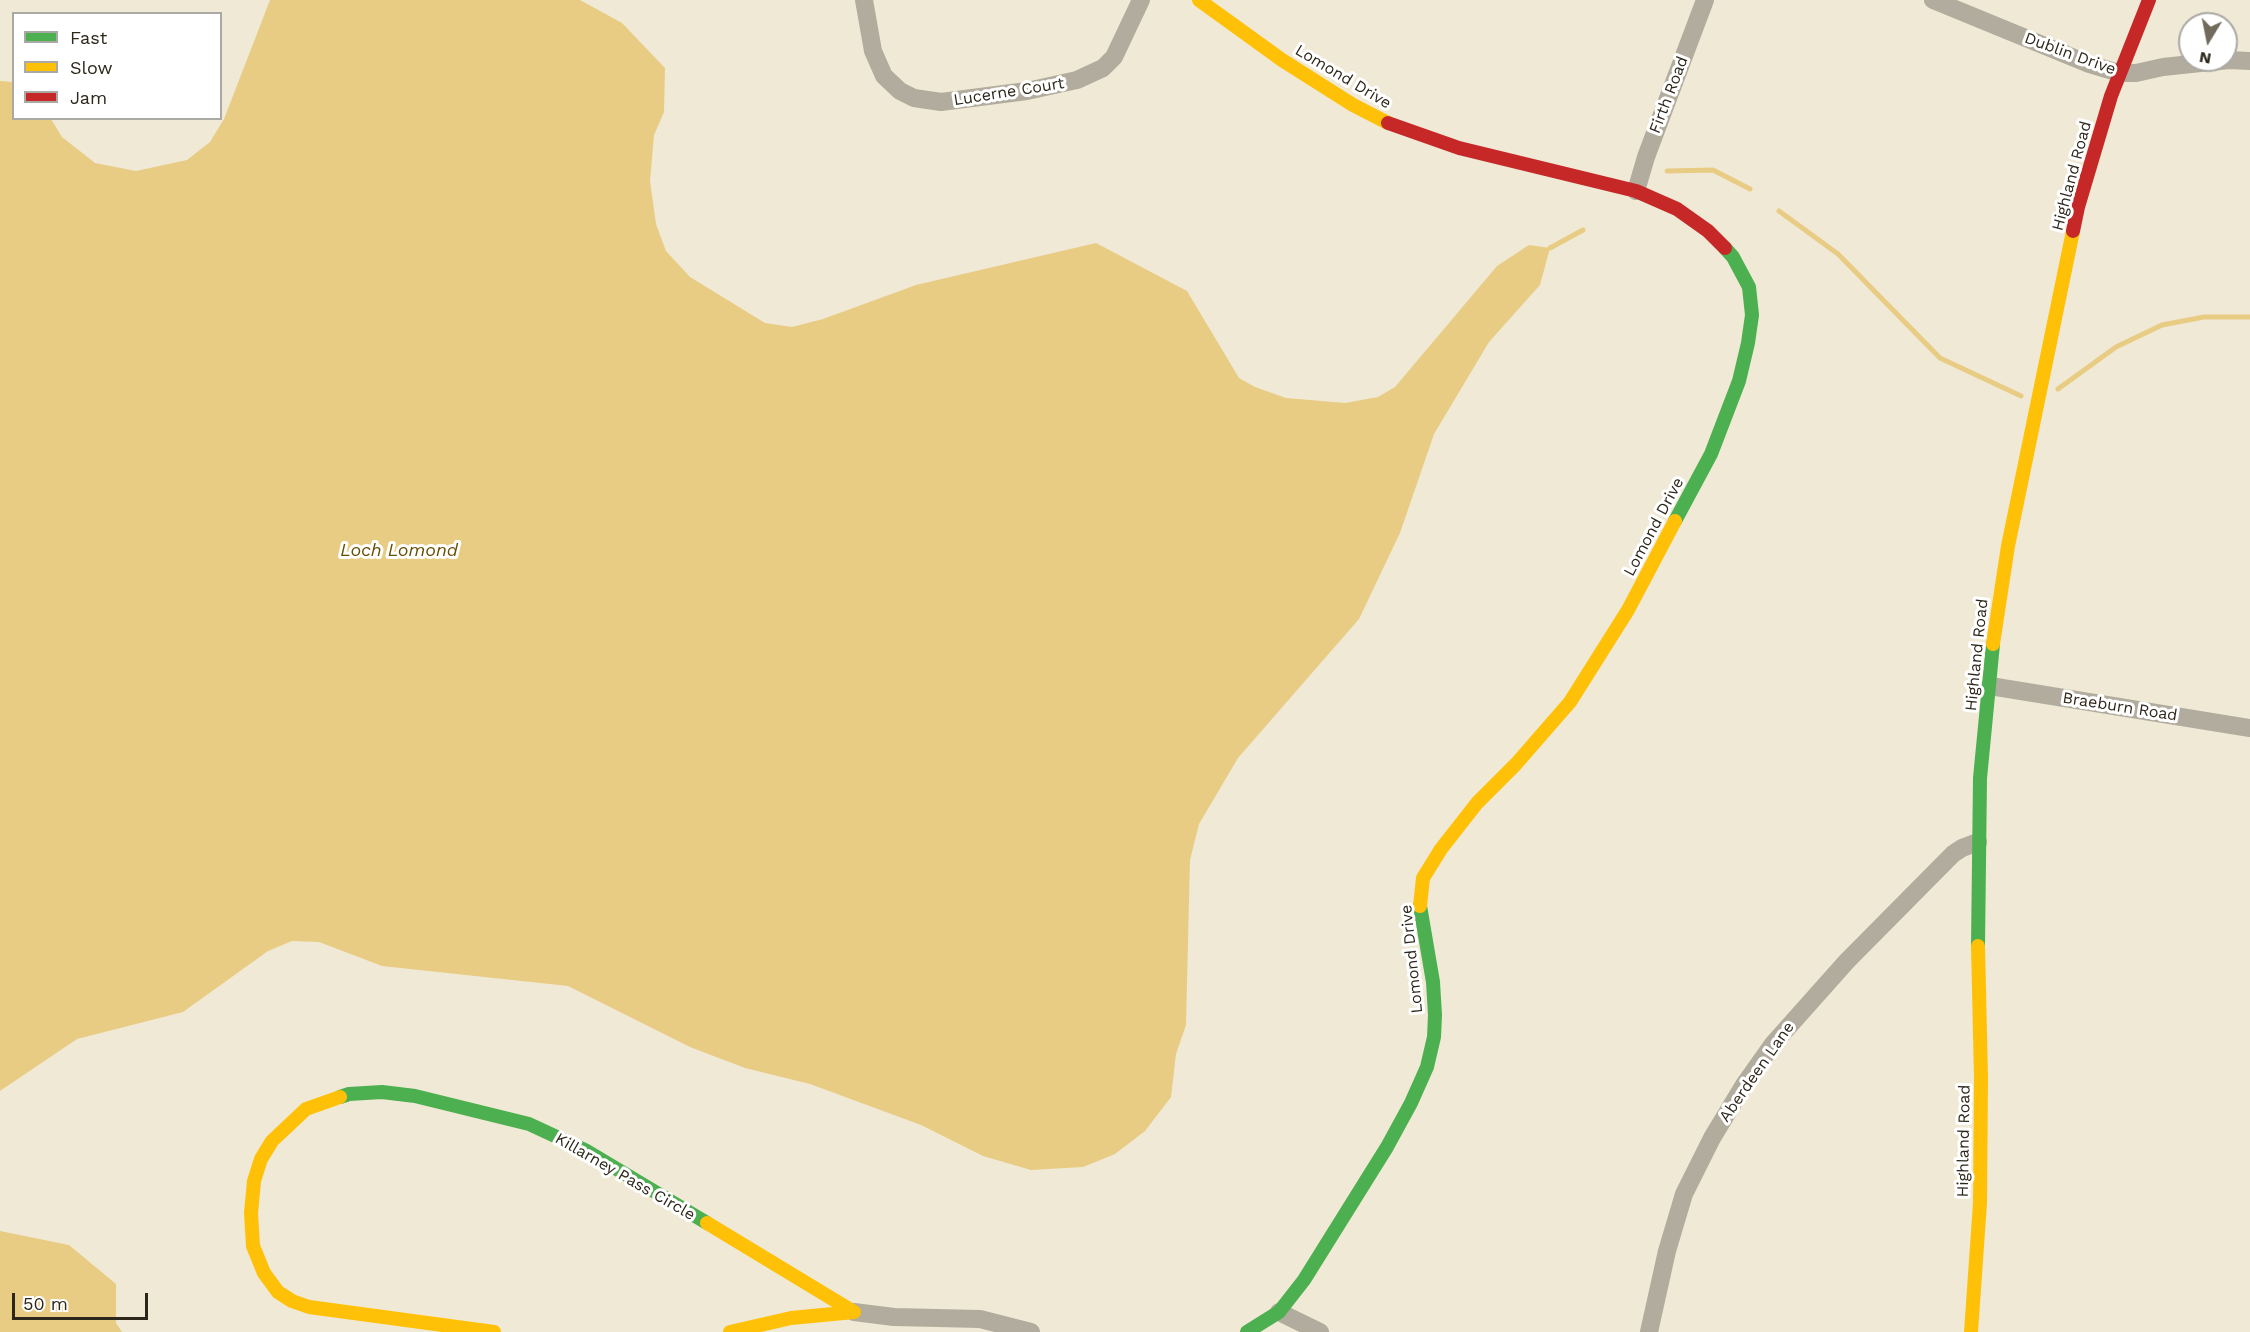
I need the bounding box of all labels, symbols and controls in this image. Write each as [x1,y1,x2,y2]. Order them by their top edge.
legend [12,12,222,120]
north arrow [2178,12,2238,72]
text: Fast [70,27,107,48]
street label: Dublin Drive [2022,29,2118,79]
street label: Lomond Drive [1291,41,1395,113]
text: N [2198,48,2213,69]
street label: Firth Road [1645,54,1693,136]
text: Slow [70,57,113,78]
street label: Lucerne Court [952,74,1066,110]
text: Jam [70,87,107,108]
street label: Highland Road [2048,119,2096,233]
street label: Lomond Drive [1620,474,1688,580]
water label: Loch Lomond [340,540,458,562]
street label: Highland Road [1962,598,1992,712]
street label: Braeburn Road [2061,688,2179,726]
street label: Lomond Drive [1397,904,1427,1014]
street label: Aberdeen Lane [1715,1018,1799,1126]
street label: Highland Road [1953,1084,1975,1198]
street label: Killarney Pass Circle [552,1129,698,1225]
scale bar [15,1281,152,1319]
text: 50 m [23,1293,68,1314]

